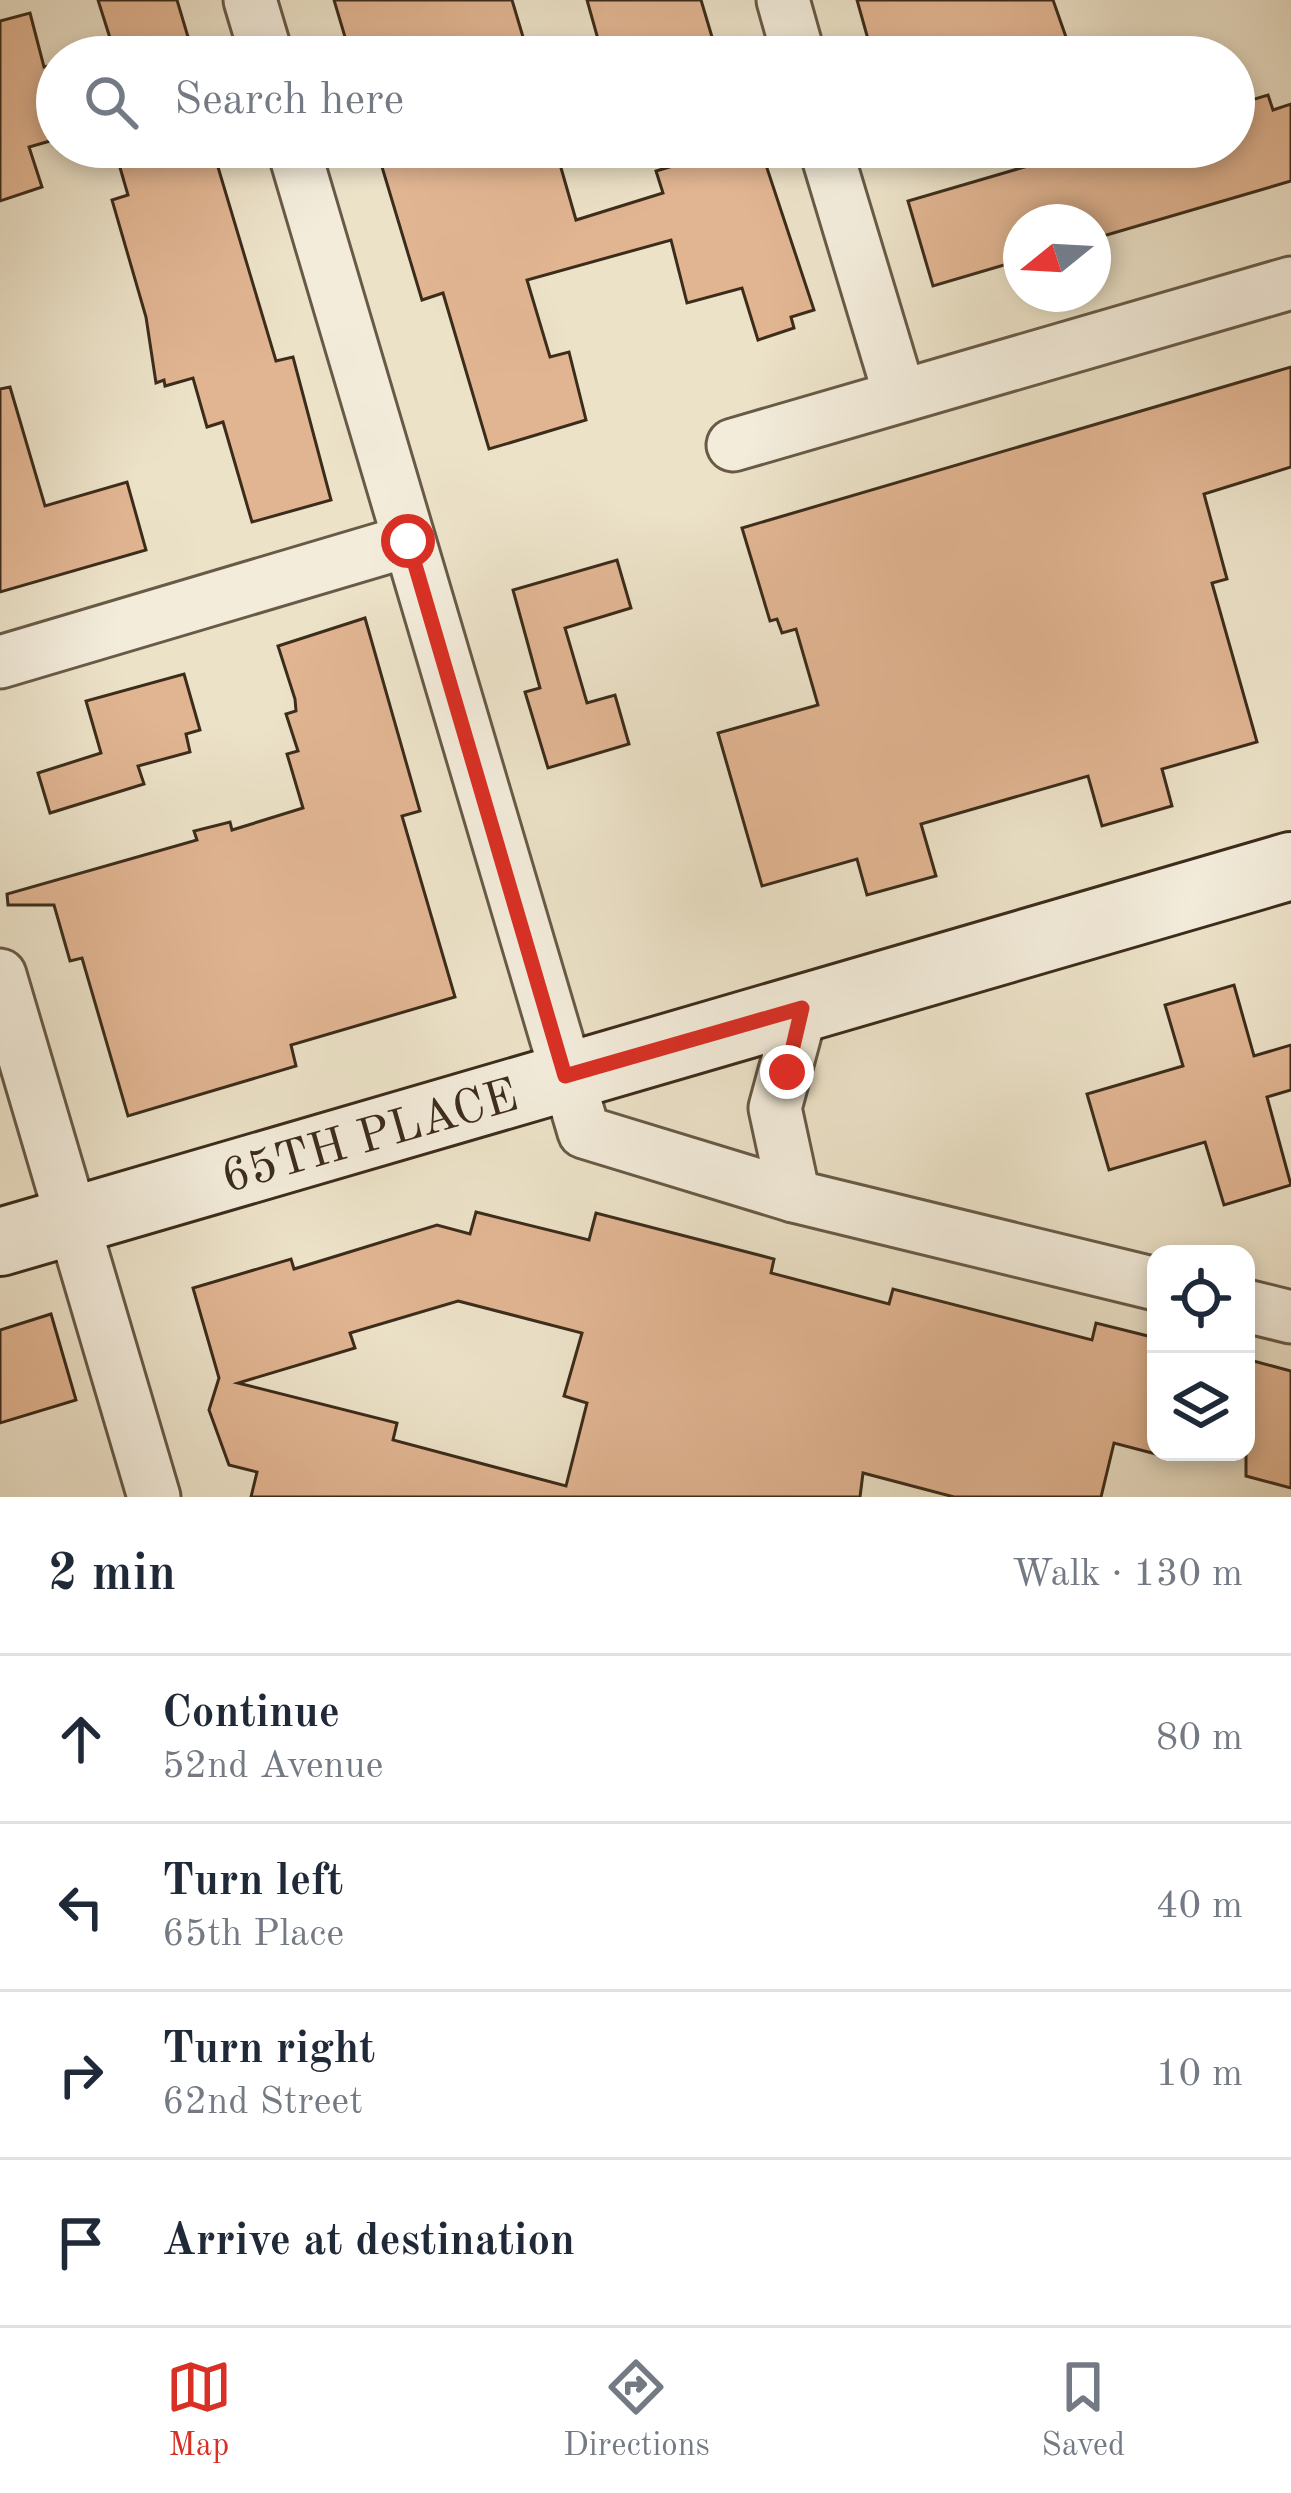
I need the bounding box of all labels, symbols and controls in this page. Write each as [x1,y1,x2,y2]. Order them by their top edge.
search box [36,36,1255,168]
icon: search [78,69,144,135]
text: Search here [174,79,404,124]
north arrow [1003,204,1111,312]
route start [381,514,435,568]
route end [760,1045,814,1099]
street label: 65TH PLACE [217,1073,524,1203]
map controls [1147,1245,1255,1461]
button: locate [1147,1245,1255,1353]
button: layers [1147,1353,1255,1461]
text: 2 min [48,1550,176,1601]
text: Walk · 130 m [1012,1555,1243,1594]
text: Continue [162,1692,340,1737]
icon: ahead [48,1706,114,1772]
text: 80 m [1156,1719,1243,1758]
text: 52nd Avenue [162,1747,383,1786]
text: Turn left [162,1860,343,1905]
icon: left [48,1874,114,1940]
text: 40 m [1156,1887,1243,1926]
text: 65th Place [162,1915,344,1954]
text: Turn right [162,2028,375,2073]
icon: right [48,2042,114,2108]
text: 10 m [1156,2055,1243,2094]
text: 62nd Street [162,2083,363,2122]
icon: arrive [48,2210,114,2276]
text: Arrive at destination [162,2220,575,2265]
tab: Map [166,2354,232,2467]
tab: Directions [563,2354,710,2467]
tab: Saved [1041,2354,1125,2467]

